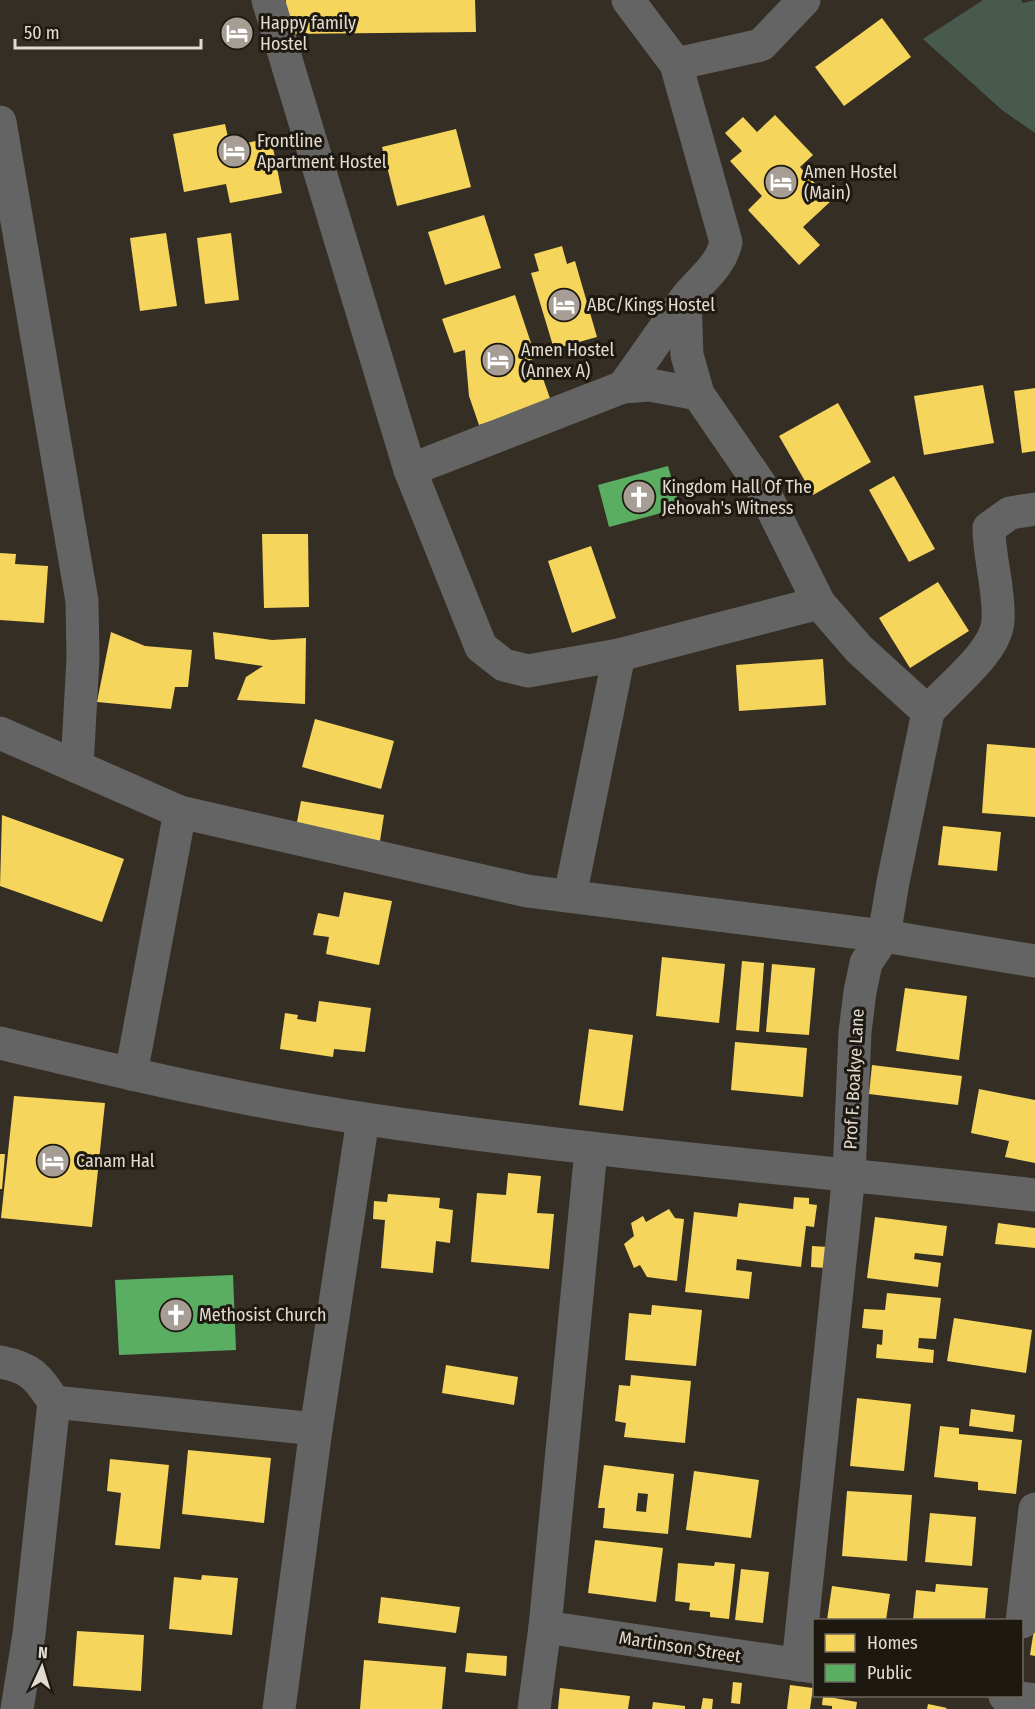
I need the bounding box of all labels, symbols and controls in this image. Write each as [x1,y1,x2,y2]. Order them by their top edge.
scale bar [15,12,201,50]
place label: Happy family Hostel [260,12,356,55]
hotel icon: Happy family Hostel [219,15,255,51]
text: 50 m [24,22,60,44]
place label: Frontline Apartment Hostel [257,130,387,173]
hotel icon: Frontline Apartment Hostel [216,133,252,169]
place label: Amen Hostel (Main) [804,161,897,204]
hotel icon: Amen Hostel (Main) [763,164,799,200]
hotel icon: ABC/Kings Hostel [546,287,582,323]
place label: ABC/Kings Hostel [587,294,715,316]
place label: Amen Hostel (Annex A) [521,339,614,382]
hotel icon: Amen Hostel (Annex A) [480,342,516,378]
place label: Kingdom Hall Of The Jehovah's Witness [662,476,812,519]
church icon: Kingdom Hall Of The Jehovah's Witness [621,479,657,515]
street label: Prof F. Boakye Lane [839,1008,869,1150]
hotel icon: Canam Hal [35,1143,71,1179]
place label: Canam Hal [76,1150,155,1172]
church icon: Methosist Church [158,1297,194,1333]
place label: Methosist Church [199,1304,326,1326]
legend [813,1619,1023,1697]
street label: Martinson Street [618,1627,743,1667]
text: Homes [867,1632,918,1654]
north arrow [12,1637,72,1697]
text: N [38,1643,48,1662]
text: Public [867,1662,912,1684]

